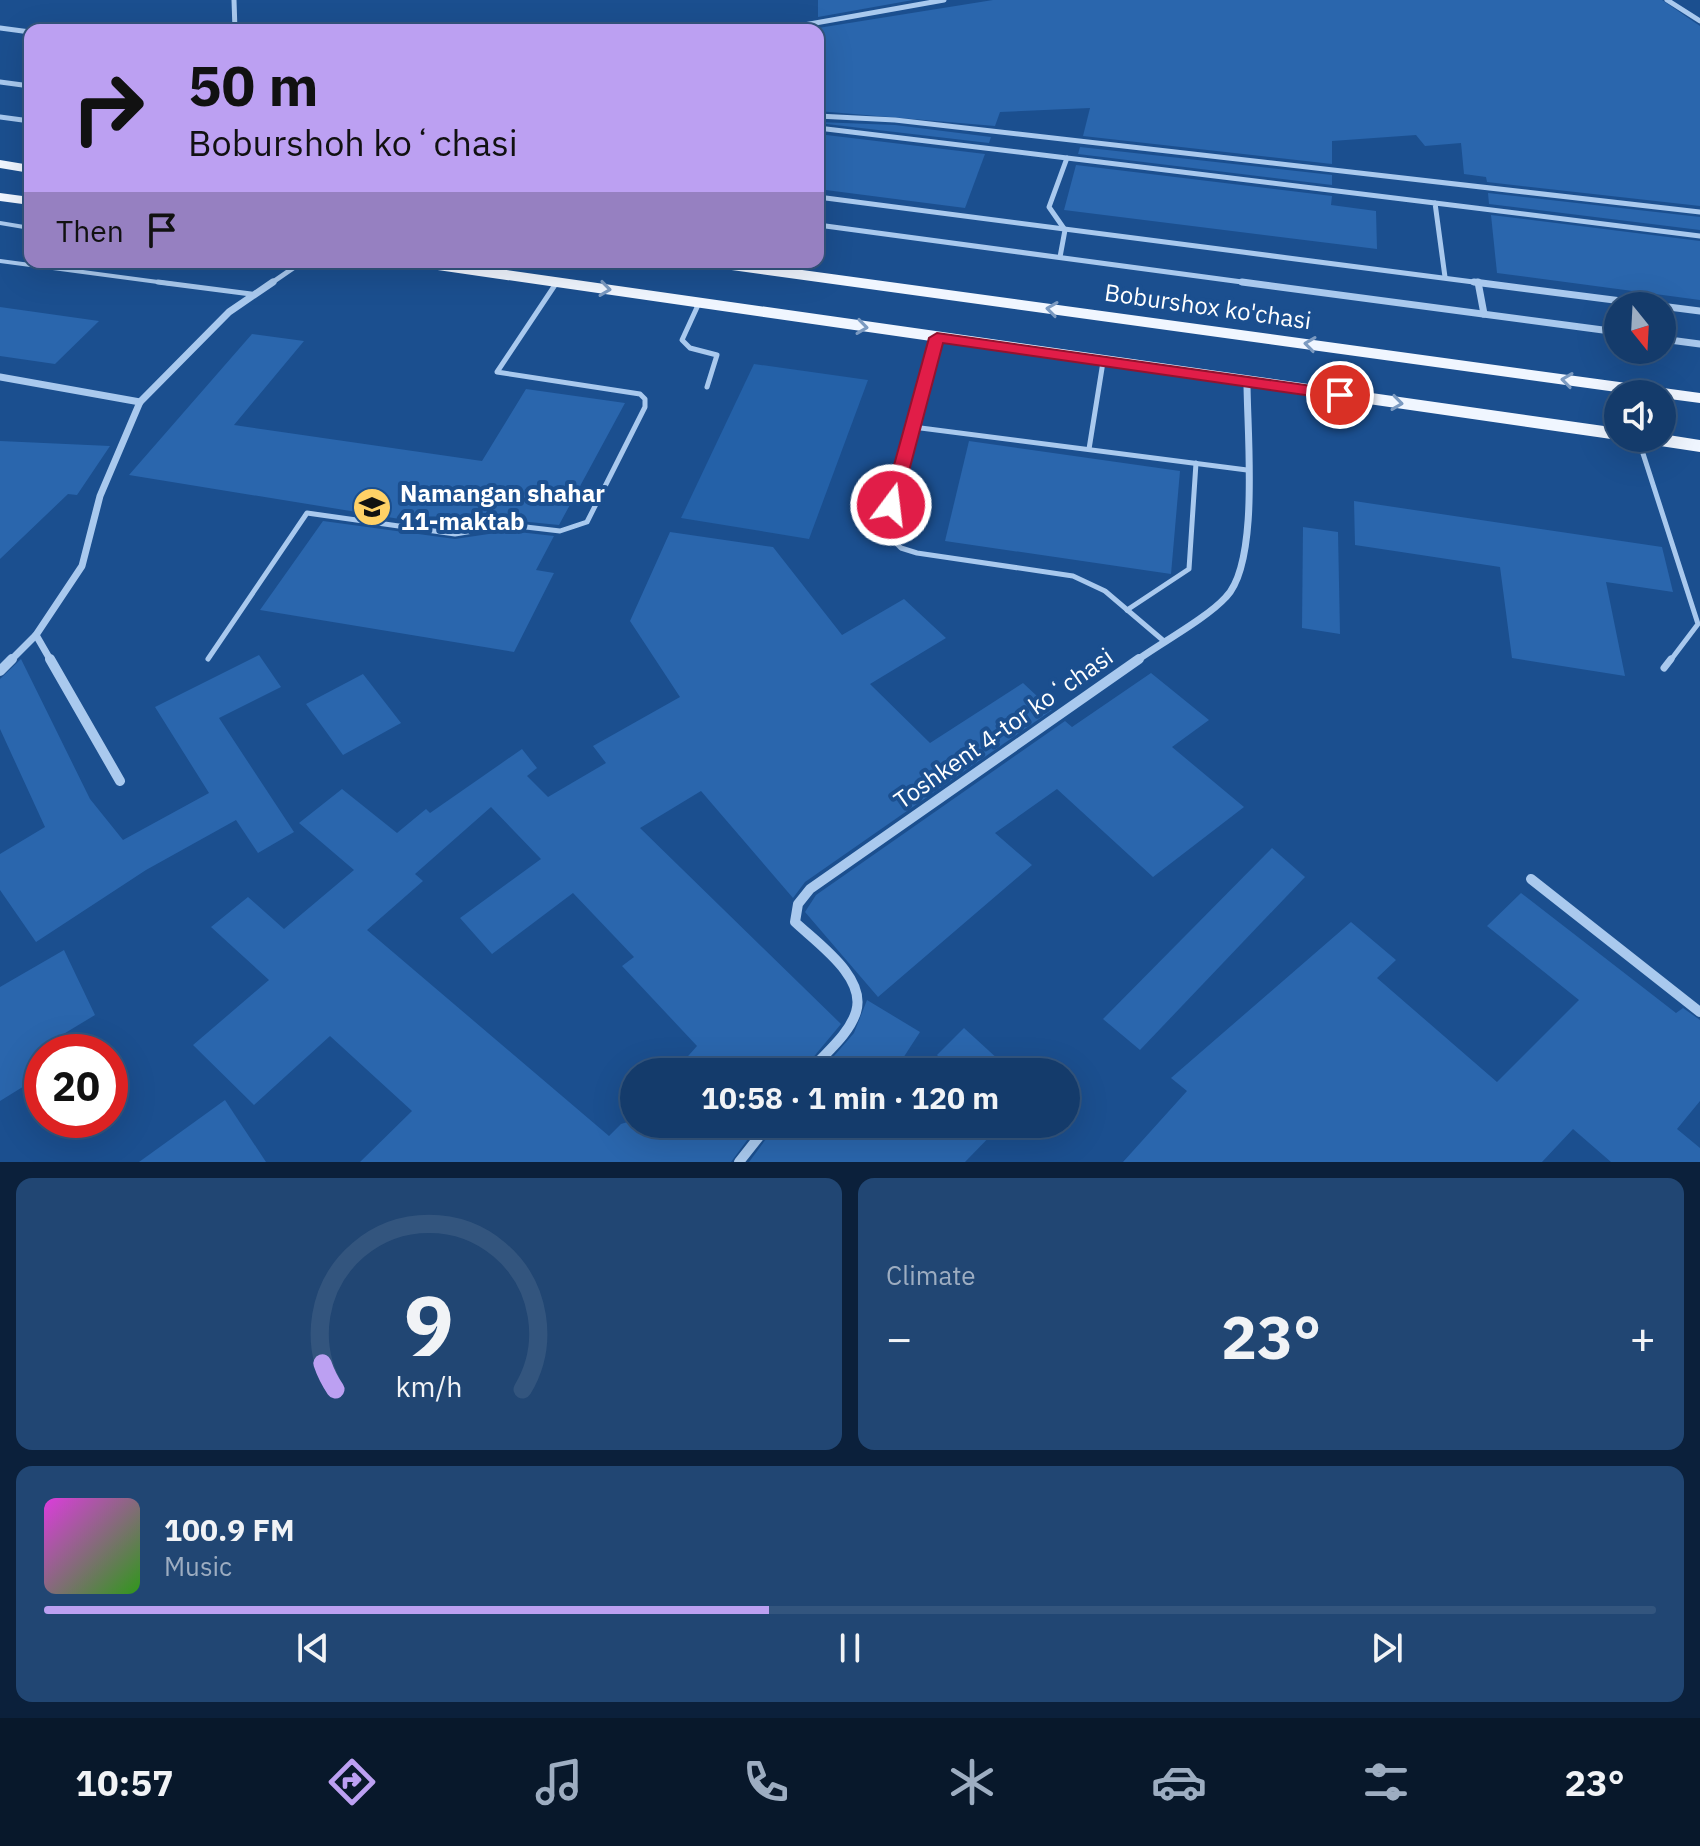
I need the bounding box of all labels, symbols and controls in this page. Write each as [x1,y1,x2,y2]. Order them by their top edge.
text: 50 m [188,49,318,121]
icon: right [56,56,160,160]
text: Boburshoh koʻchasi [188,119,518,166]
icon: arrive [140,208,184,252]
text: Then [56,211,124,250]
street label: Boburshox ko'chasi [1103,276,1313,336]
one-way arrow [598,280,612,297]
north arrow [1604,292,1676,364]
map controls [1604,292,1676,452]
one-way arrow [1045,301,1059,318]
one-way arrow [855,318,869,335]
one-way arrow [1303,336,1317,353]
pin [1306,361,1374,429]
one-way arrow [1560,371,1573,388]
icon: arrive [1318,373,1362,417]
button: sound [1604,380,1676,452]
one-way arrow [1390,394,1404,411]
position arrow [849,463,933,547]
place label: Namangan shahar 11-maktab [400,477,605,537]
school or university icon: Namangan shahar 11-maktab [351,486,393,528]
street label: Toshkent 4-tor koʻchasi [887,640,1119,816]
speed limit sign: 20 [24,1034,128,1138]
text: 10:58 · 1 min · 120 m [701,1078,999,1117]
text: Climate [886,1258,976,1292]
text: 9 [404,1271,454,1379]
text: 23° [1221,1297,1321,1376]
text: − [886,1309,912,1366]
text: + [1630,1309,1656,1366]
text: km/h [395,1368,463,1405]
text: 100.9 FM [164,1510,295,1549]
text: Music [164,1549,232,1583]
icon: previous [291,1626,335,1670]
icon: pause [828,1626,872,1670]
icon: next [1365,1626,1409,1670]
icon: directions [324,1754,380,1810]
icon: music [531,1754,587,1810]
icon: phone [738,1754,794,1810]
icon: climate [944,1754,1000,1810]
icon: car [1151,1754,1207,1810]
icon: filters [1358,1754,1414,1810]
text: 10:57 [75,1759,174,1806]
text: 23° [1564,1759,1625,1806]

